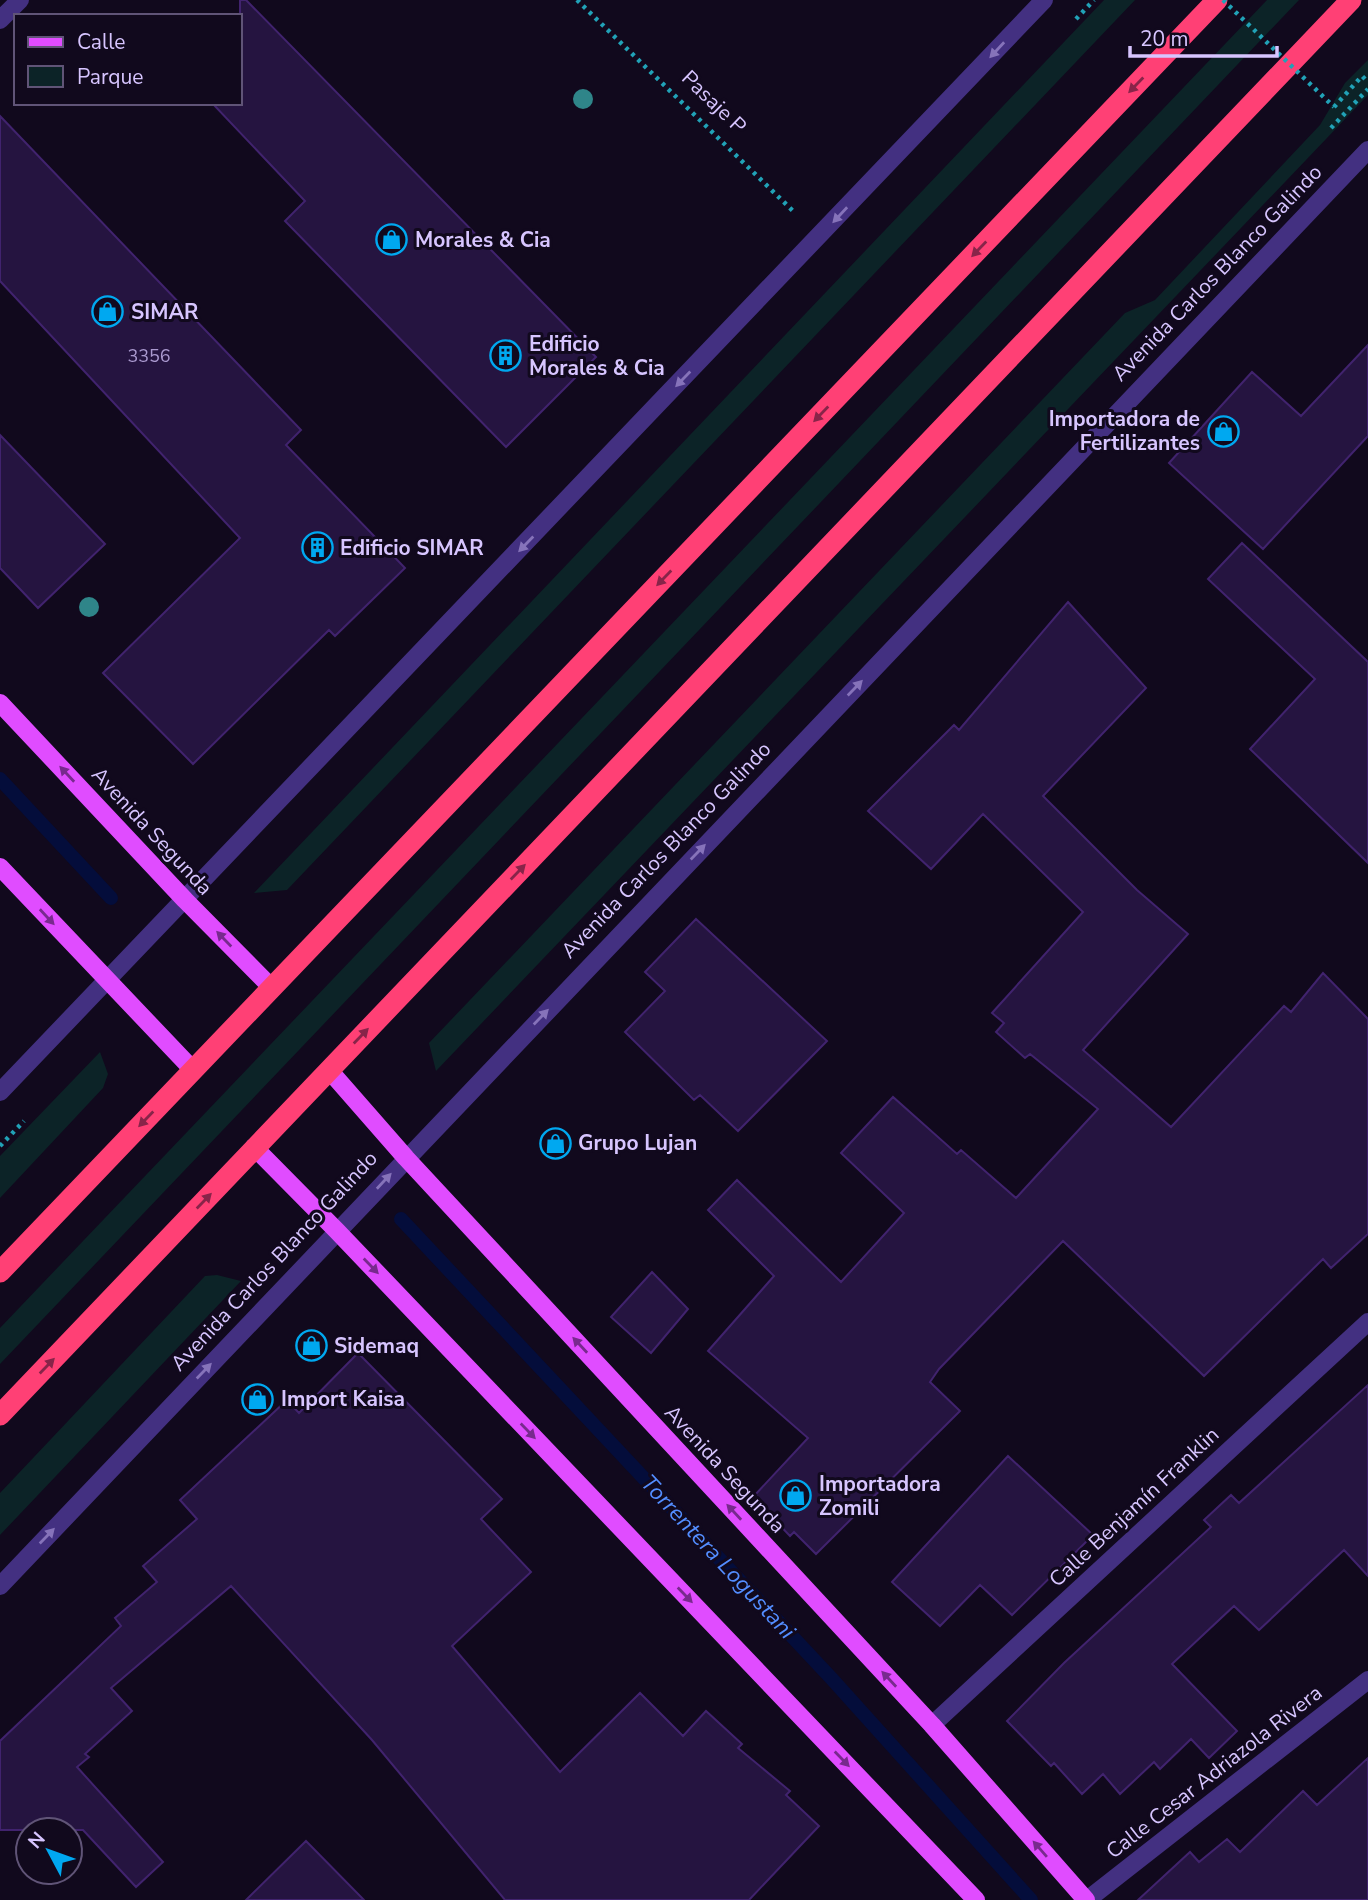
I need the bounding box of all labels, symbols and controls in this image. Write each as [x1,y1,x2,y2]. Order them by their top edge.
legend [14,14,242,105]
scale bar [1130,14,1277,58]
text: 20 m [1140,25,1189,53]
text: Calle [77,28,125,56]
one-way arrow [988,41,1005,58]
text: Parque [77,63,144,91]
street label: Pasaje P [676,64,752,140]
one-way arrow [1128,76,1144,93]
street label: Avenida Carlos Blanco Galindo [1106,159,1328,387]
one-way arrow [832,206,848,223]
shop icon: Morales & Cia [375,223,409,257]
place label: Morales & Cia [415,226,551,254]
one-way arrow [971,240,987,257]
shop icon: SIMAR [91,295,125,329]
place label: SIMAR [131,298,199,326]
place label: Edificio Morales & Cia [529,330,665,382]
building icon: Edificio Morales & Cia [489,339,523,373]
house number: 3356 [127,344,171,368]
one-way arrow [675,370,691,388]
one-way arrow [813,405,830,422]
place label: Importadora de Fertilizantes [1049,405,1200,457]
shop icon: Importadora de Fertilizantes [1206,414,1240,448]
building icon: Edificio SIMAR [300,531,334,565]
place label: Edificio SIMAR [340,534,484,562]
one-way arrow [517,535,534,552]
one-way arrow [657,569,673,586]
one-way arrow [847,679,864,696]
street label: Avenida Carlos Blanco Galindo [555,736,777,964]
street label: Avenida Segunda [85,761,219,901]
one-way arrow [59,766,76,783]
one-way arrow [690,843,706,861]
one-way arrow [510,864,526,881]
one-way arrow [38,908,54,925]
one-way arrow [217,931,233,948]
one-way arrow [532,1008,549,1025]
one-way arrow [353,1028,369,1045]
one-way arrow [139,1110,155,1127]
shop icon: Grupo Lujan [538,1126,572,1160]
place label: Grupo Lujan [578,1129,697,1157]
street label: Avenida Carlos Blanco Galindo [164,1145,384,1377]
one-way arrow [376,1172,392,1190]
one-way arrow [195,1192,212,1209]
one-way arrow [362,1257,378,1274]
shop icon: Sidemaq [294,1329,328,1363]
place label: Sidemaq [334,1332,419,1360]
one-way arrow [572,1337,588,1354]
one-way arrow [39,1357,55,1374]
one-way arrow [195,1363,211,1380]
shop icon: Import Kaisa [241,1382,275,1416]
place label: Import Kaisa [281,1385,405,1413]
street label: Avenida Segunda [658,1399,792,1539]
street label: Calle Benjamín Franklin [1043,1421,1225,1593]
one-way arrow [519,1422,536,1439]
water label: Torrentera Logustani [634,1468,803,1646]
place label: Importadora Zomili [819,1470,941,1522]
shop icon: Importadora Zomili [779,1479,813,1513]
one-way arrow [727,1504,743,1521]
one-way arrow [39,1527,55,1545]
one-way arrow [677,1586,693,1604]
one-way arrow [881,1670,897,1688]
street label: Calle Cesar Adriazola Rivera [1100,1679,1328,1865]
one-way arrow [834,1751,851,1768]
north arrow [14,1816,84,1886]
text: N [22,1827,51,1854]
one-way arrow [1033,1841,1049,1858]

